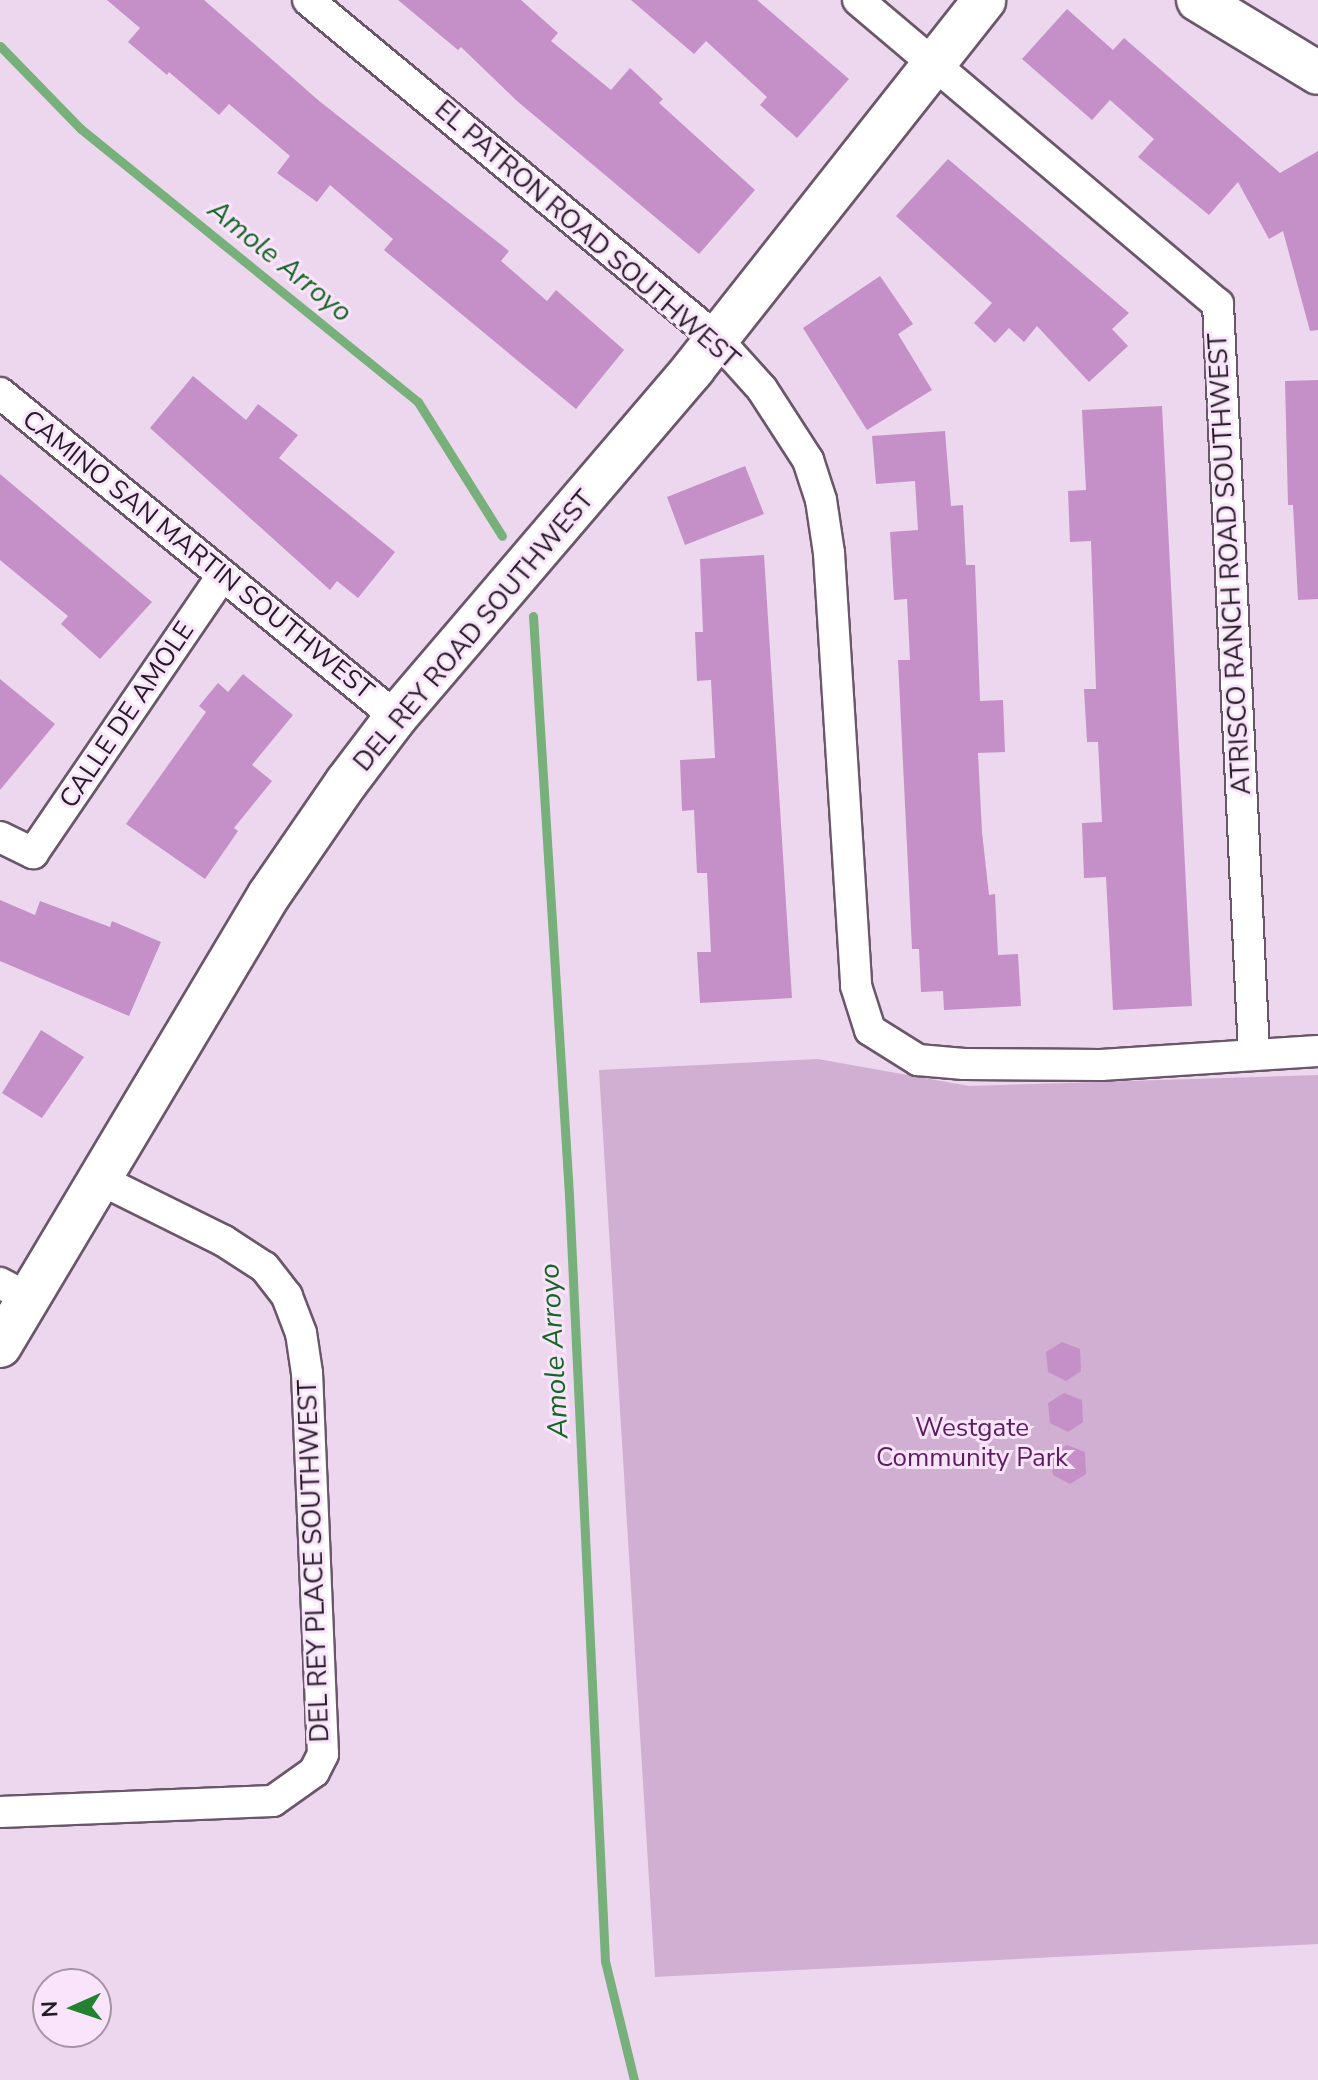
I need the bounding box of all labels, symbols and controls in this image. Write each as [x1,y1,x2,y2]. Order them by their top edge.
street label: EL PATRON ROAD SOUTHWEST [428,94,746,376]
water label: Amole Arroyo [201,193,359,329]
street label: ATRISCO RANCH ROAD SOUTHWEST [1202,332,1258,796]
street label: CAMINO SAN MARTIN SOUTHWEST [16,404,380,706]
street label: DEL REY ROAD SOUTHWEST [347,484,601,778]
street label: CALLE DE AMOLE [53,616,201,814]
water label: Amole Arroyo [533,1262,575,1440]
street label: DEL REY PLACE SOUTHWEST [292,1379,336,1743]
park label: Westgate Community Park [876,1412,1068,1474]
north arrow [32,1968,112,2048]
text: N [35,2000,65,2018]

